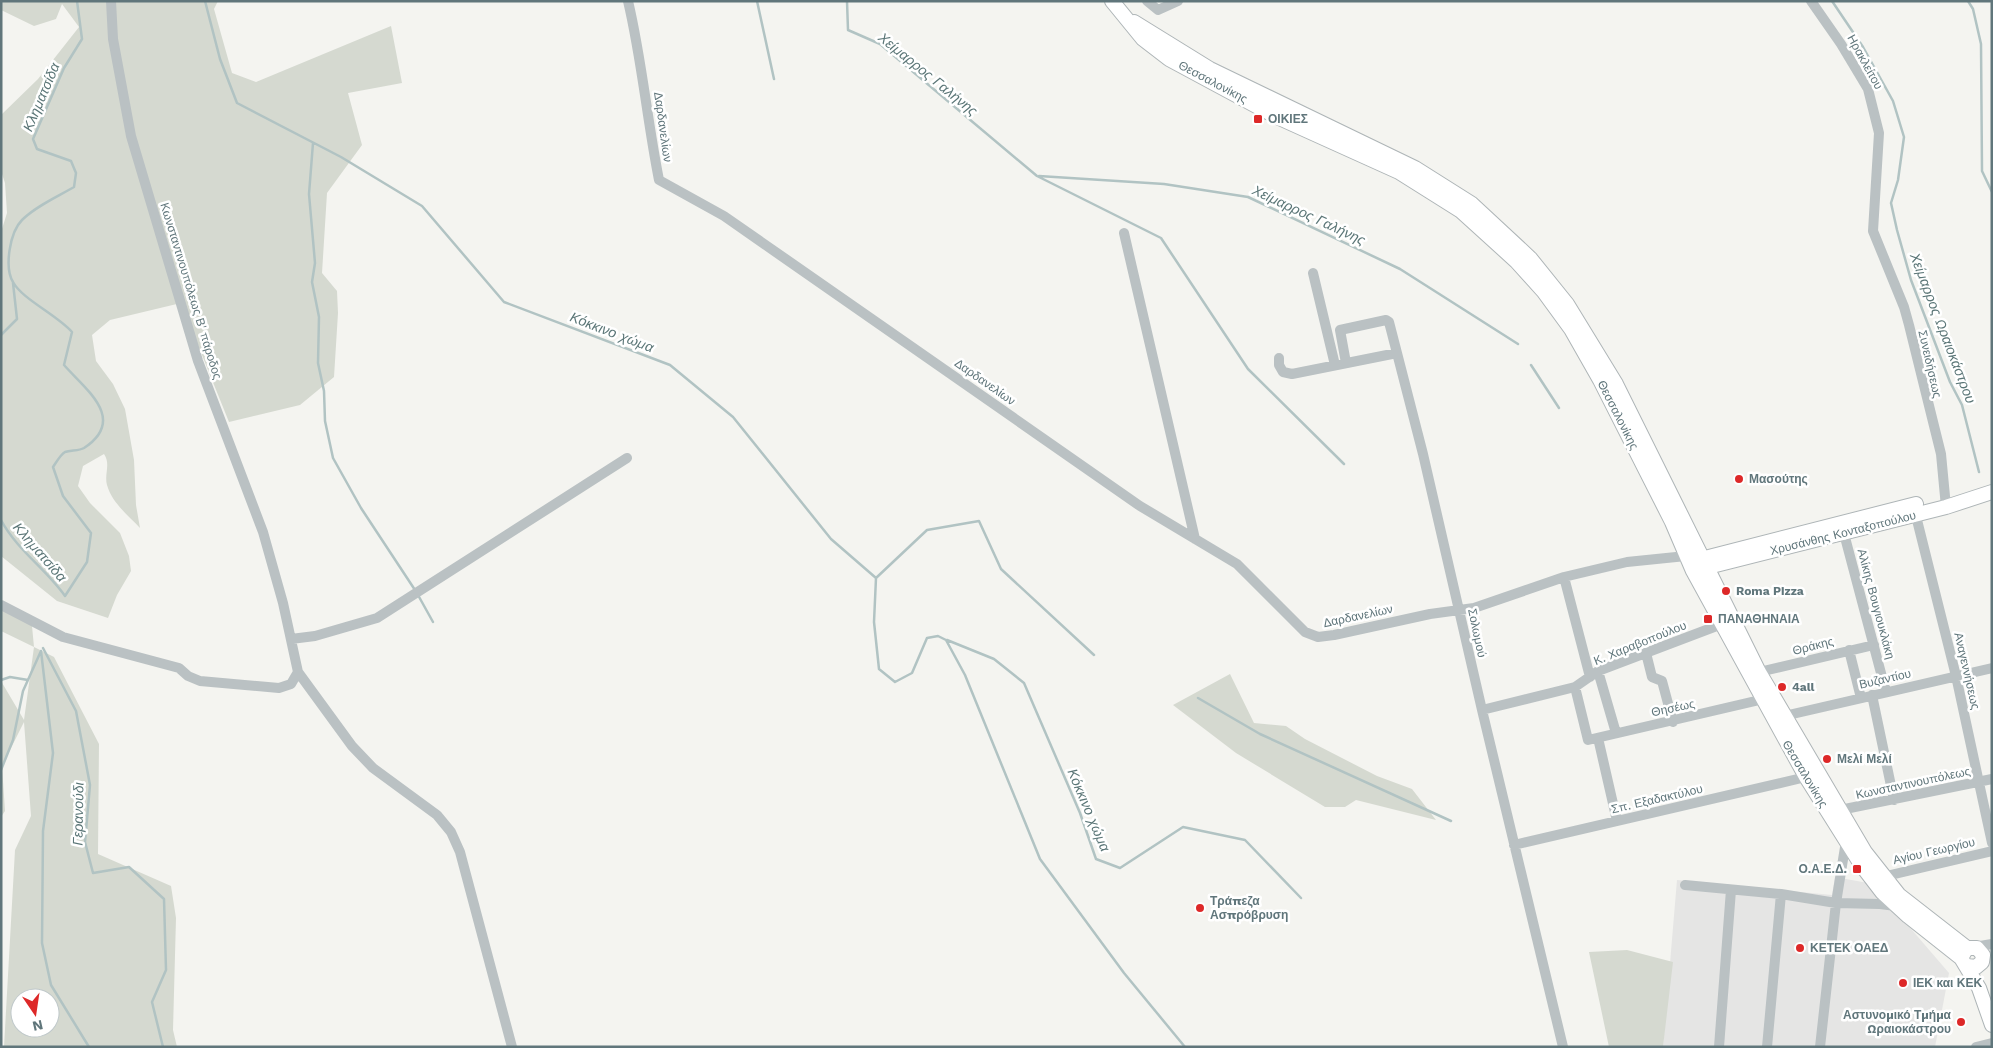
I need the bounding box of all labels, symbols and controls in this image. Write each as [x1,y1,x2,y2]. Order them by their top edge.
water label: Χείμαρρος Γαλήνης [875,29,981,119]
street label: Ηρακλείτου [1844,32,1886,92]
street label: Θεσσαλονίκης [1176,58,1250,106]
water label: Κληματσίδα [19,59,63,134]
street label: Δαρδανελίων [651,91,675,163]
place label: ΟΙΚΙΕΣ [1268,112,1308,126]
marker: ΟΙΚΙΕΣ [1252,113,1264,125]
water label: Χείμαρρος Γαλήνης [1249,181,1368,248]
street label: Κωνσταντινουπόλεως Β' πάροδος [157,201,225,381]
water label: Χείμαρρος Ωραιοκάστρου [1907,250,1979,406]
water label: Κόκκινο χώμα [568,309,657,356]
street label: Συνειδήσεως [1915,329,1945,400]
street label: Δαρδανελίων [952,356,1018,408]
street label: Θεσσαλονίκης [1594,378,1642,452]
place label: Μασούτης [1749,472,1808,486]
marker: Μασούτης [1733,473,1745,485]
street label: Χρυσάνθης Κονταξοπούλου [1769,508,1917,558]
water label: Κληματσίδα [10,519,71,585]
street label: Αλίκης Βουγιουκλάκη [1855,547,1897,661]
place label: Roma Pizza [1736,584,1804,598]
marker: Roma Pizza [1720,585,1732,597]
street label: Δαρδανελίων [1322,602,1394,630]
street label: Σολωμού [1465,607,1489,659]
place label: ΠΑΝΑΘΗΝΑΙΑ [1718,612,1800,626]
marker: ΠΑΝΑΘΗΝΑΙΑ [1702,613,1714,625]
street label: Κ. Χαραβοπούλου [1592,618,1688,668]
street label: Αναγεννήσεως [1951,631,1983,711]
street label: Θράκης [1791,634,1835,658]
street label: Βυζαντίου [1858,666,1912,692]
place label: 4all [1792,680,1815,694]
marker: 4all [1776,681,1788,693]
street label: Θησέως [1650,697,1696,719]
street label: Θεσσαλονίκης [1779,738,1831,810]
place label: Μελί Μελί [1837,752,1892,766]
marker: Μελί Μελί [1821,753,1833,765]
street label: Κωνσταντινουπόλεως [1855,764,1972,802]
water label: Κόκκινο χώμα [1064,766,1114,855]
water label: Γερανούδι [69,782,87,846]
street label: Σπ. Εξαδακτύλου [1610,782,1704,816]
street label: Αγίου Γεωργίου [1892,835,1976,867]
place label: Ο.Α.Ε.Δ. [1798,862,1847,876]
marker: Ο.Α.Ε.Δ. [1851,863,1863,875]
place label: Τράπεζα Ασπρόβρυση [1210,894,1288,922]
marker: Τράπεζα Ασπρόβρυση [1194,902,1206,914]
place label: ΚΕΤΕΚ ΟΑΕΔ [1810,941,1889,955]
marker: ΚΕΤΕΚ ΟΑΕΔ [1794,942,1806,954]
place label: ΙΕΚ και ΚΕΚ [1913,976,1983,990]
marker: ΙΕΚ και ΚΕΚ [1897,977,1909,989]
north arrow [10,988,60,1038]
place label: Αστυνομικό Τμήμα Ωραιοκάστρου [1843,1008,1952,1036]
marker: Αστυνομικό Τμήμα Ωραιοκάστρου [1955,1016,1967,1028]
text: N [31,1017,45,1035]

